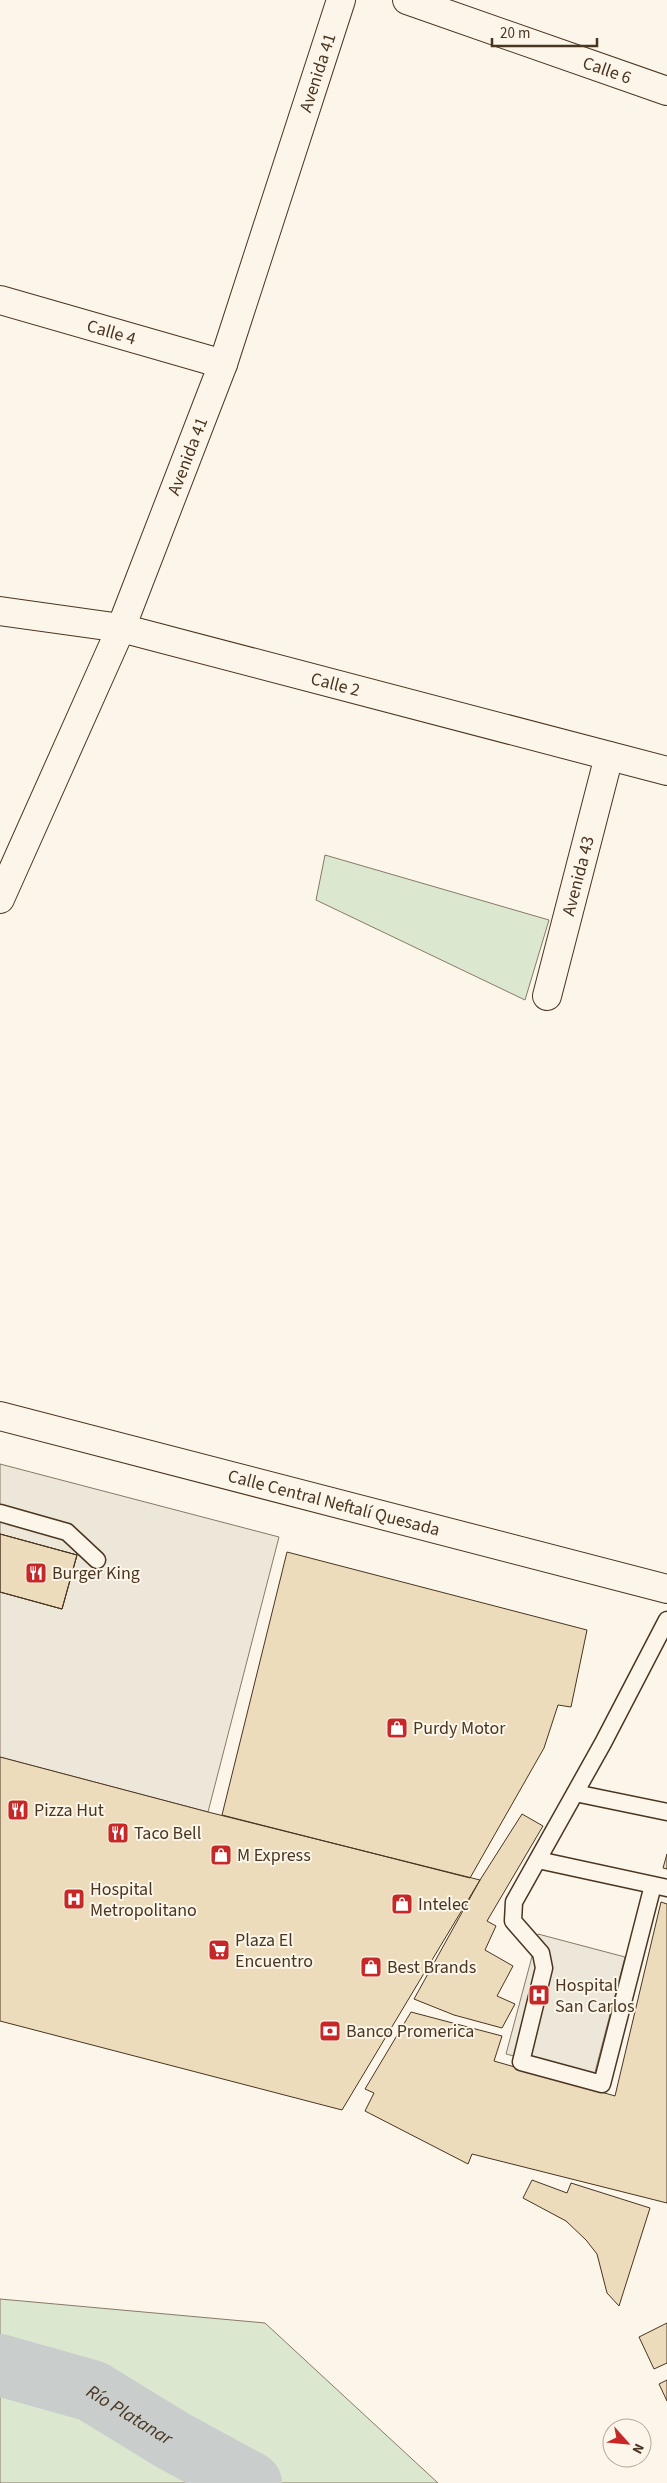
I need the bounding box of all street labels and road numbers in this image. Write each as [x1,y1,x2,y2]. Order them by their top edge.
street label: Avenida 41 [293,30,342,116]
street label: Calle 6 [579,50,635,91]
street label: Calle 4 [84,314,139,351]
street label: Avenida 41 [161,414,214,499]
street label: Calle 2 [308,666,363,703]
street label: Avenida 43 [556,833,601,919]
street label: Calle Central Neftalí Quesada [225,1464,443,1543]

